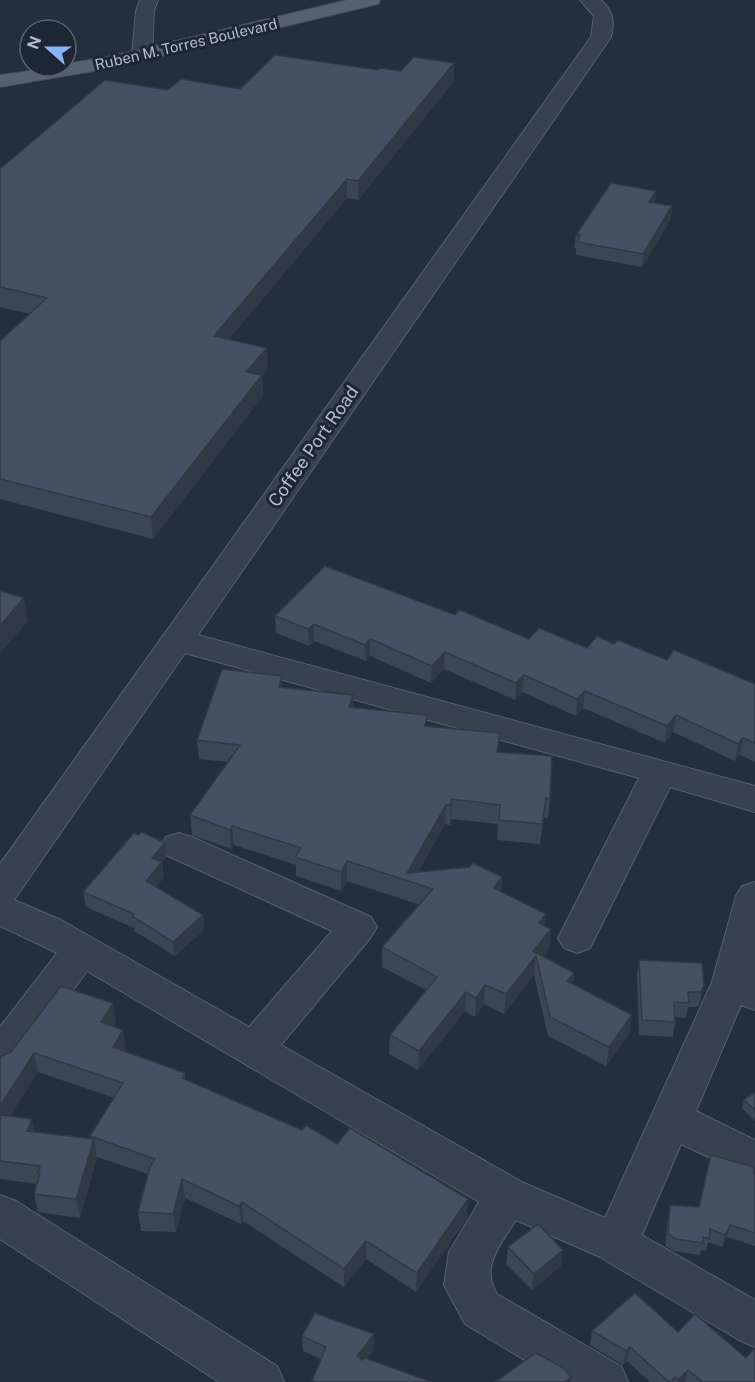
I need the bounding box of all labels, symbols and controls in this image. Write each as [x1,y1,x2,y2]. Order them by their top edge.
street label: Ruben M. Torres Boulevard [93,15,279,73]
north arrow [18,18,78,78]
text: N [23,34,46,52]
street label: Coffee Port Road [263,381,363,511]

